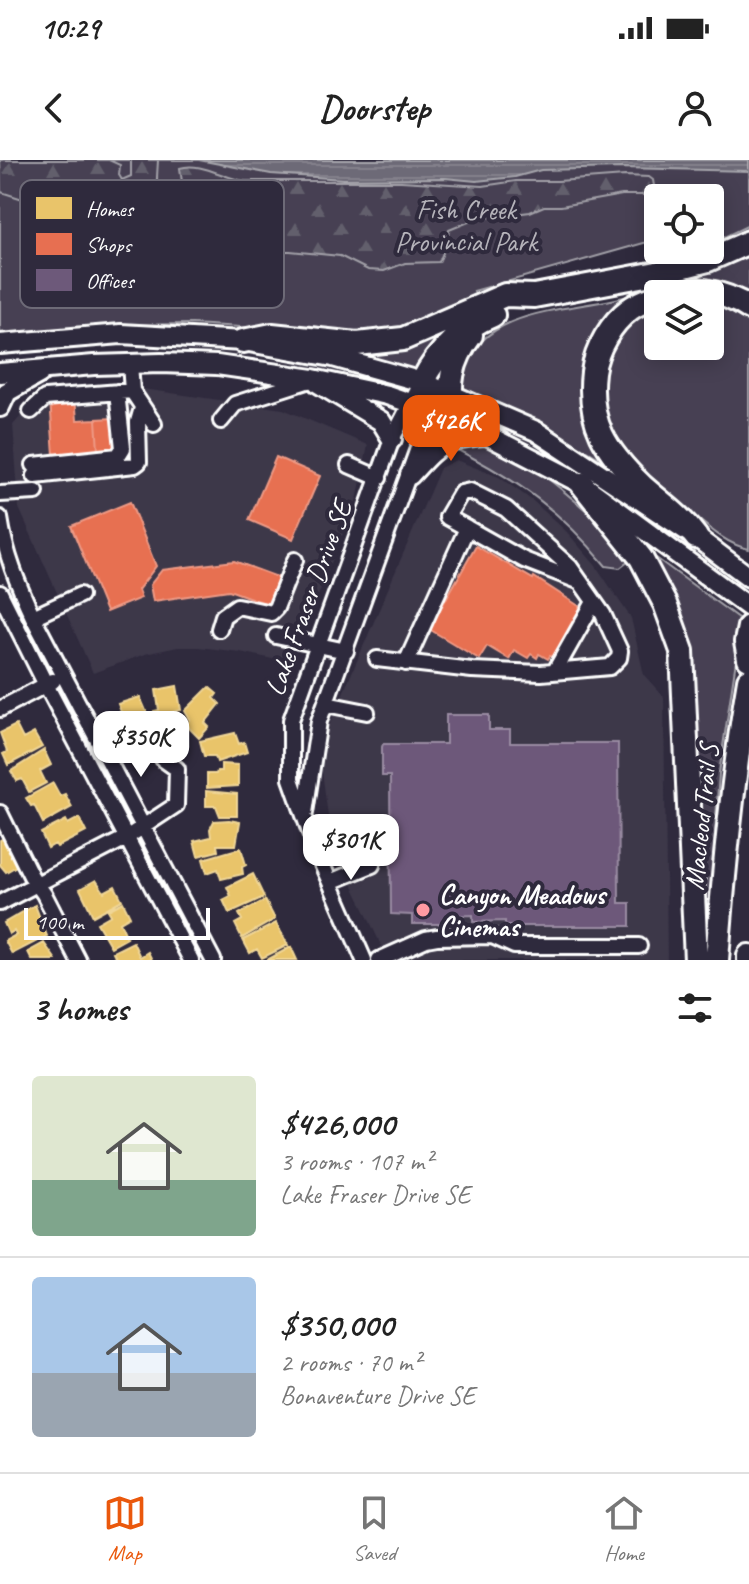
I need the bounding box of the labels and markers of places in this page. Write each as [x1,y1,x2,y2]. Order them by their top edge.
pin: $426K [395,395,507,463]
pin: $350K [85,711,197,779]
pin: $301K [295,814,407,882]
place label: Canyon Meadows Cinemas [439,877,608,944]
marker: Canyon Meadows Cinemas [414,901,432,919]

